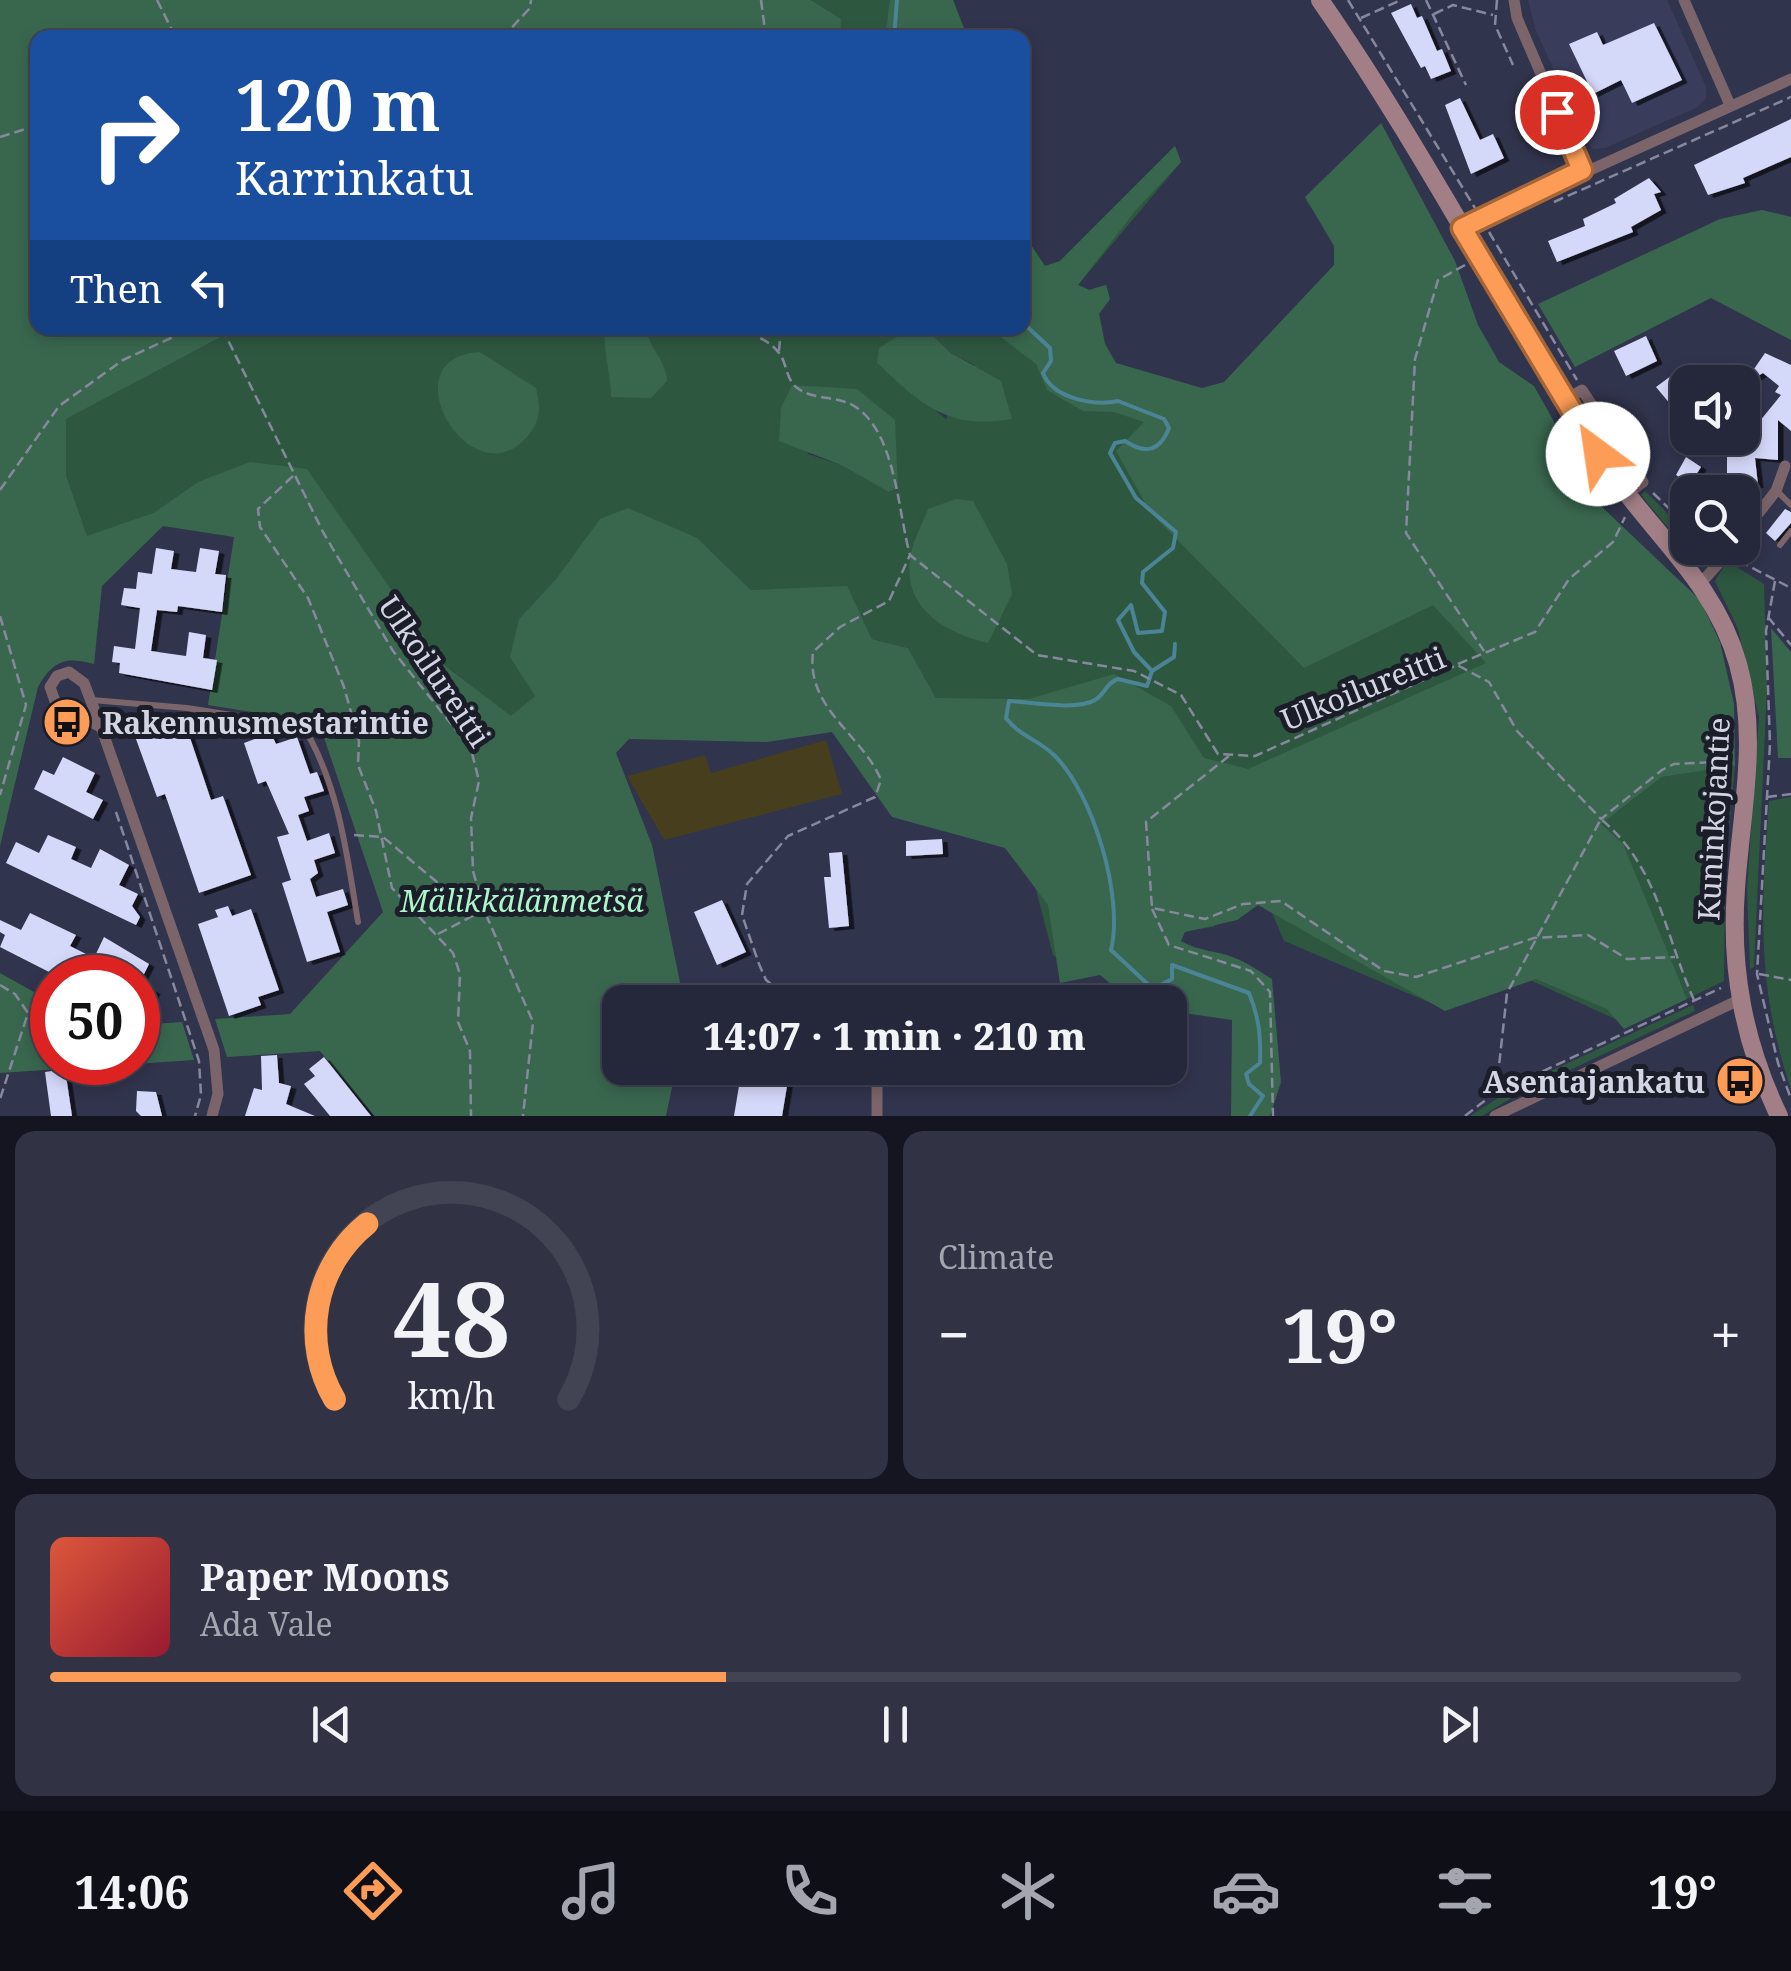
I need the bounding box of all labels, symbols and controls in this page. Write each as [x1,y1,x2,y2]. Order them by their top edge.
text: 120 m [235,56,441,152]
icon: right [70,70,200,200]
pin [1515,70,1600,155]
icon: arrive [1530,85,1585,140]
text: Karrinkatu [235,147,474,208]
icon: left [182,260,237,315]
text: Then [70,262,162,314]
map controls [1670,365,1760,565]
button: sound [1670,365,1760,455]
position arrow [1546,402,1650,506]
button: search [1670,475,1760,565]
street label: Ulkoilureitti [369,588,501,755]
street label: Ulkoilureitti [1275,636,1451,740]
bus stop icon: Rakennusmestarintie [41,696,93,748]
place label: Rakennusmestarintie [102,702,429,743]
street label: Kuninkojantie [1687,716,1739,922]
park label: Mälikkälänmetsä [399,880,644,921]
speed limit sign: 50 [30,955,160,1085]
text: 14:07 · 1 min · 210 m [703,1009,1086,1061]
bus stop icon: Asentajankatu [1714,1055,1766,1107]
place label: Asentajankatu [1483,1061,1705,1102]
text: Climate [938,1235,1054,1278]
text: 48 [393,1246,510,1387]
text: 19° [1283,1283,1398,1385]
text: − [938,1296,970,1371]
text: + [1710,1296,1741,1371]
text: km/h [408,1371,495,1419]
text: Paper Moons [200,1550,450,1602]
text: Ada Vale [200,1602,333,1645]
icon: previous [304,1697,359,1752]
icon: pause [868,1697,923,1752]
icon: next [1432,1697,1487,1752]
icon: directions [338,1856,408,1926]
icon: music [556,1856,626,1926]
icon: phone [775,1856,845,1926]
icon: climate [993,1856,1063,1926]
icon: car [1211,1856,1281,1926]
icon: filters [1430,1856,1500,1926]
text: 14:06 [74,1861,190,1922]
text: 19° [1648,1861,1717,1922]

